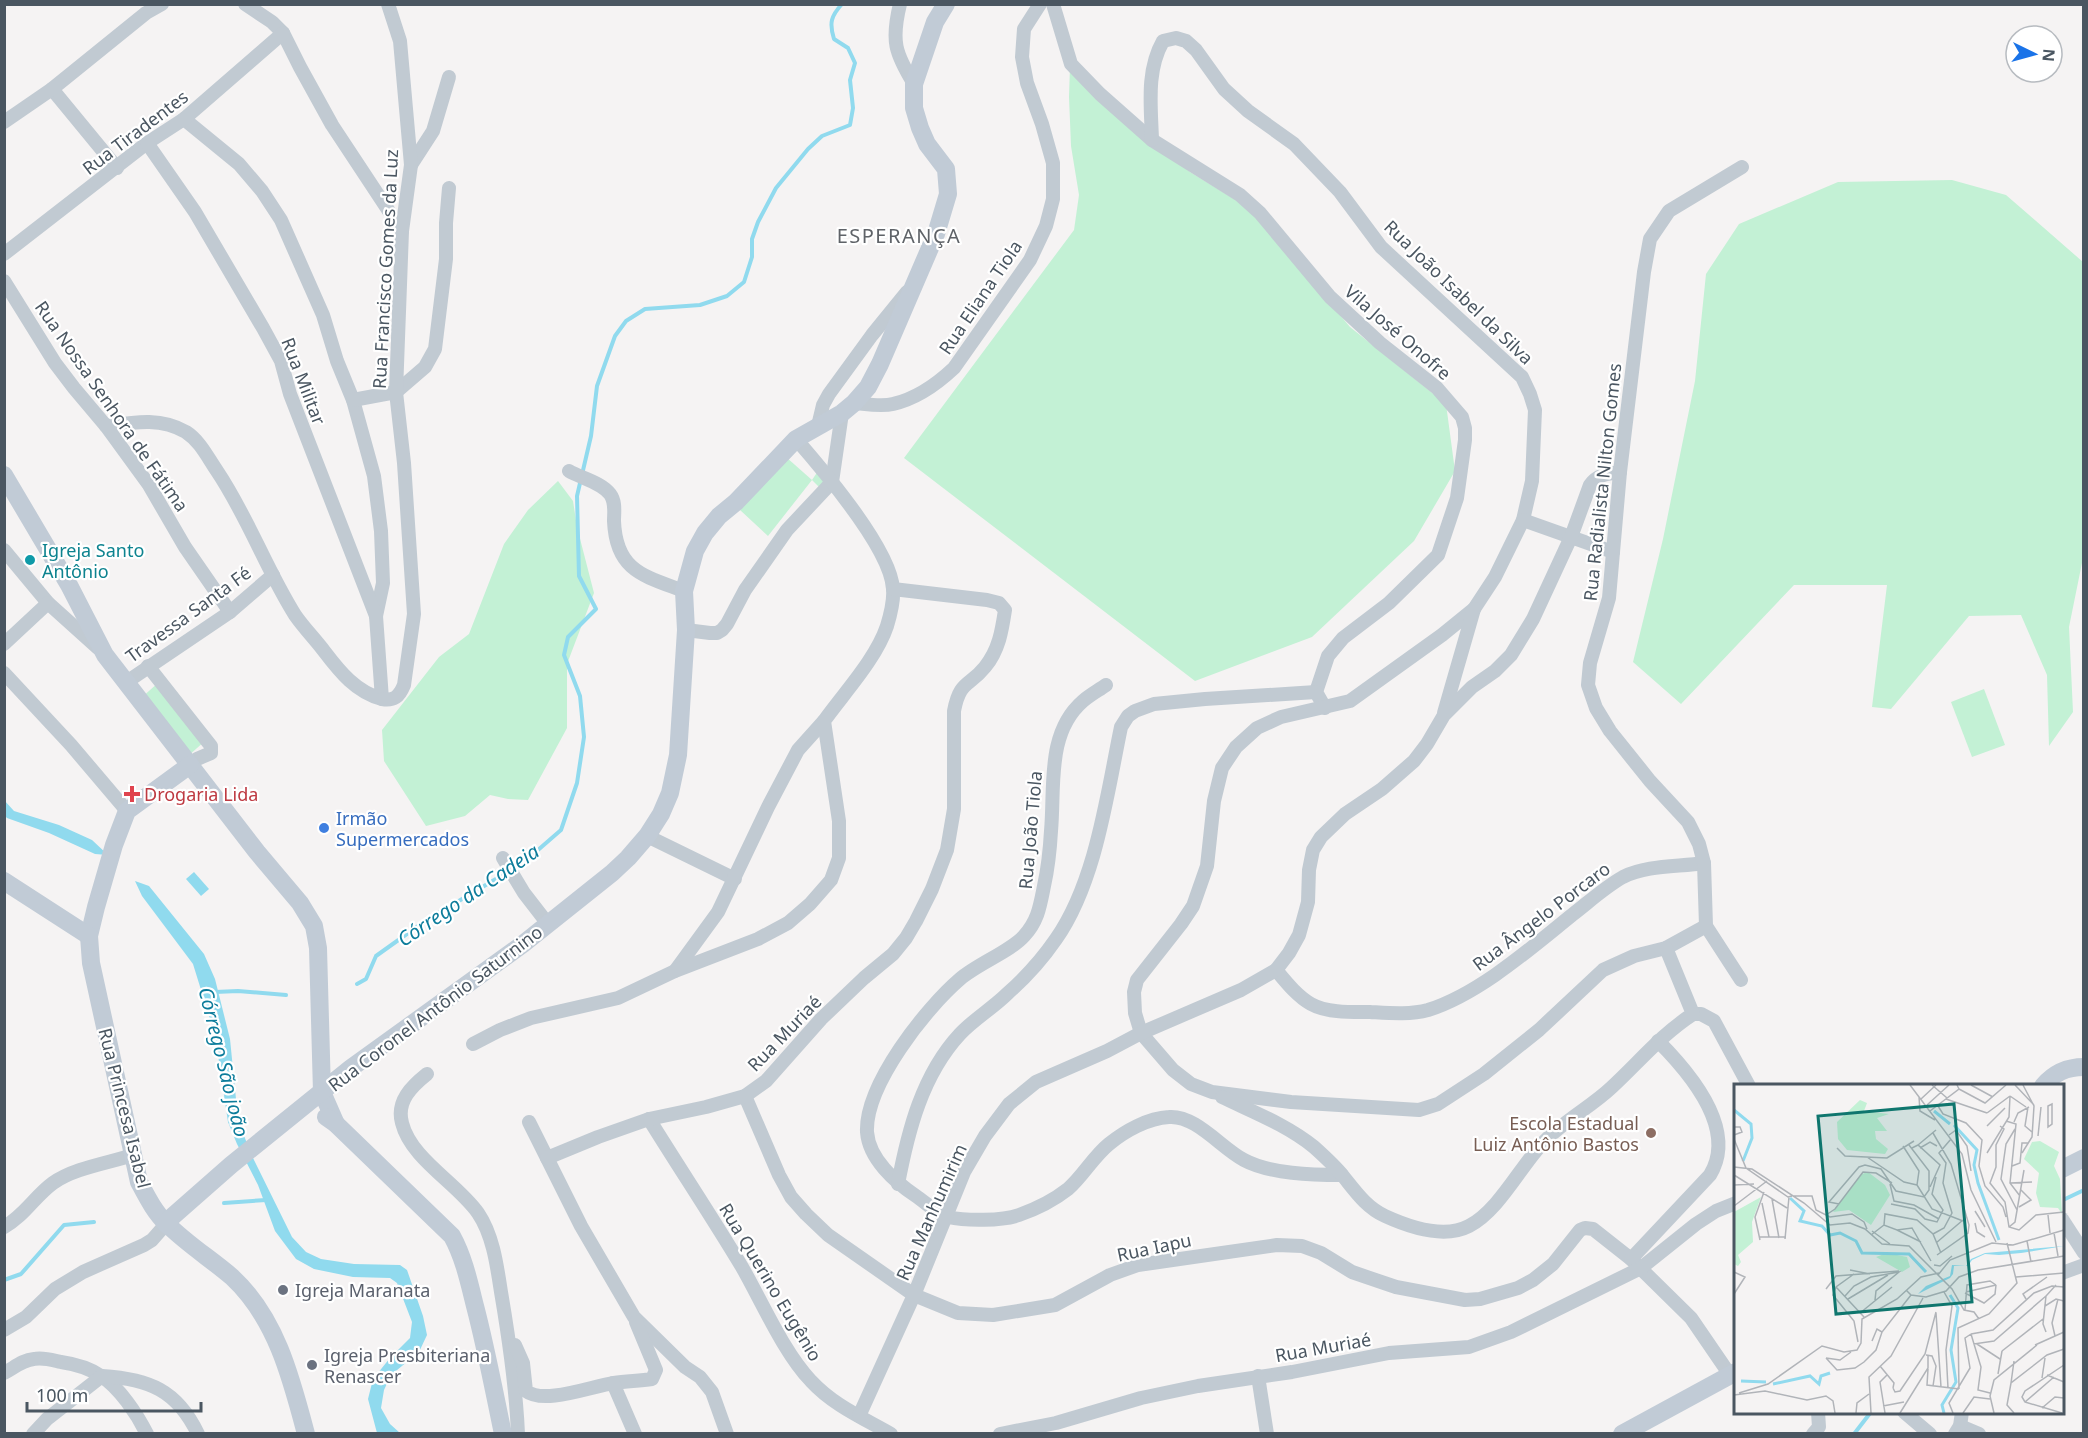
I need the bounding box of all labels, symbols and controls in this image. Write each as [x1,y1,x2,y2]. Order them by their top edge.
north arrow [2004,24,2064,84]
text: N [2037,48,2060,63]
street label: Rua Tiradentes [77,84,193,180]
street label: Rua Francisco Gomes da Luz [367,149,403,389]
street label: Rua João Isabel da Silva [1379,215,1539,369]
district label: ESPERANÇA [837,222,961,249]
street label: Rua Eliana Tiola [933,235,1027,359]
street label: Vila José Onofre [1340,279,1456,385]
street label: Rua Nossa Senhora de Fátima [30,296,194,516]
street label: Rua Militar [276,334,332,428]
street label: Rua Radialista Nilton Gomes [1578,362,1626,602]
place label: Igreja Santo Antônio [42,538,144,583]
marker: Igreja Santo Antônio [23,553,37,567]
street label: Travessa Santa Fé [120,560,256,668]
street label: Rua João Tiola [1013,770,1047,890]
place label: Drogaria Lida [144,782,258,806]
marker: Drogaria Lida [125,787,139,801]
place label: Irmão Supermercados [336,806,469,851]
marker: Irmão Supermercados [317,821,331,835]
water label: Córrego da Cadeia [392,837,544,953]
street label: Rua Ângelo Porcaro [1467,856,1615,976]
street label: Rua Coronel Antônio Saturnino [323,920,547,1096]
water label: Córrego São joão [192,984,256,1140]
street label: Rua Muriaé [742,990,826,1076]
street label: Rua Princesa Isabel [94,1025,156,1191]
inset map [1734,1084,2064,1414]
place label: Escola Estadual Luiz Antônio Bastos [1473,1111,1639,1156]
marker: Escola Estadual Luiz Antônio Bastos [1644,1126,1658,1140]
street label: Rua Manhumirim [890,1140,972,1284]
street label: Rua Querino Eugênio [714,1199,828,1365]
street label: Rua Iapu [1115,1227,1193,1267]
place label: Igreja Maranata [295,1278,430,1302]
marker: Igreja Maranata [276,1283,290,1297]
street label: Rua Muriaé [1273,1327,1373,1367]
place label: Igreja Presbiteriana Renascer [324,1343,490,1388]
marker: Igreja Presbiteriana Renascer [305,1358,319,1372]
scale bar [27,1375,201,1413]
text: 100 m [36,1383,88,1407]

